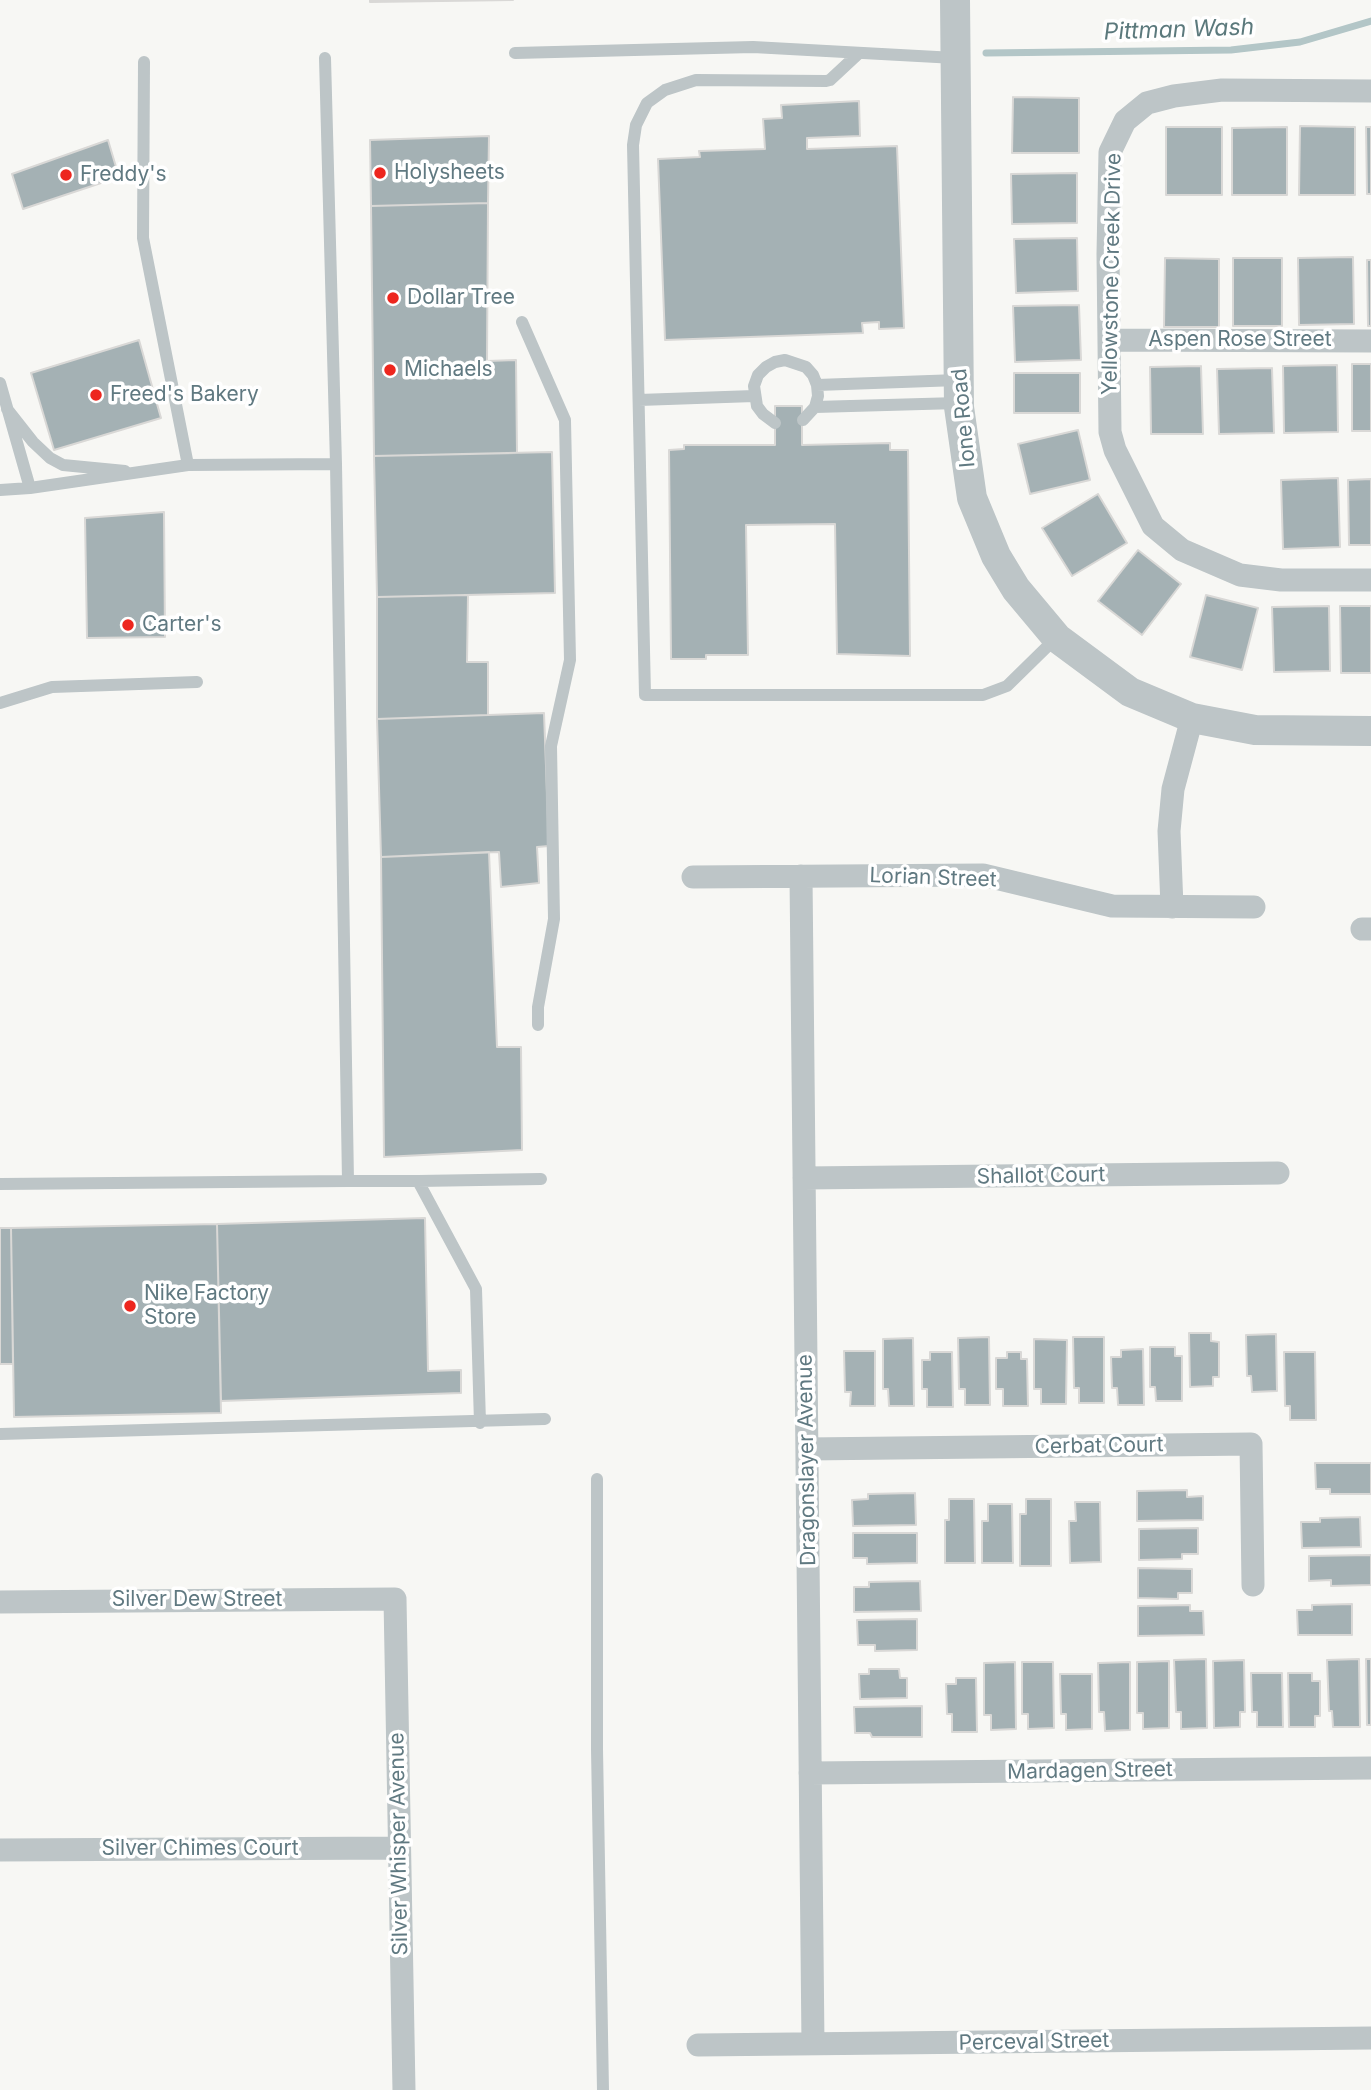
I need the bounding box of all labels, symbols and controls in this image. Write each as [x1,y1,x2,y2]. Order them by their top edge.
water label: Pittman Wash [1103,14,1255,46]
street label: Yellowstone Creek Drive [1097,153,1127,395]
place label: Holysheets [394,160,505,186]
place label: Freddy's [80,162,167,188]
marker: Holysheets [372,165,388,181]
marker: Freddy's [58,167,74,183]
place label: Dollar Tree [407,285,515,311]
marker: Dollar Tree [385,290,401,306]
street label: Aspen Rose Street [1148,327,1332,353]
place label: Michaels [404,357,493,383]
marker: Michaels [382,362,398,378]
street label: Ione Road [947,367,981,469]
place label: Freed's Bakery [110,382,259,408]
marker: Freed's Bakery [88,387,104,403]
place label: Carter's [142,612,222,638]
marker: Carter's [120,617,136,633]
street label: Lorian Street [869,863,997,893]
street label: Shallot Court [976,1162,1106,1190]
place label: Nike Factory Store [144,1281,269,1331]
marker: Nike Factory Store [122,1298,138,1314]
street label: Dragonslayer Avenue [793,1354,821,1566]
street label: Cerbat Court [1034,1432,1164,1460]
street label: Silver Dew Street [112,1587,282,1613]
street label: Silver Whisper Avenue [384,1732,414,1956]
street label: Mardagen Street [1007,1757,1173,1785]
street label: Silver Chimes Court [101,1836,299,1862]
street label: Perceval Street [958,2028,1110,2056]

